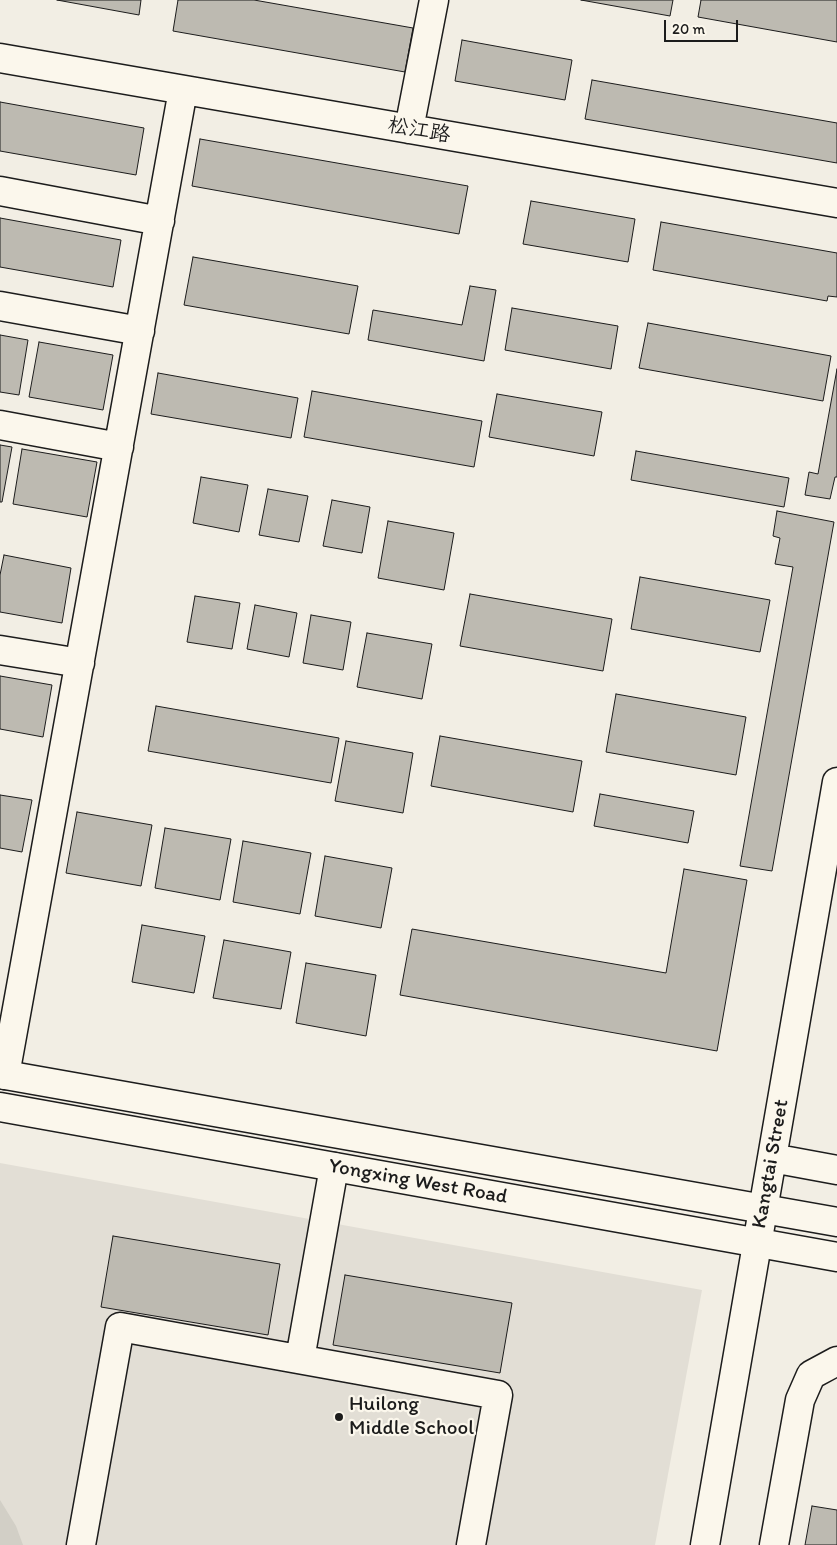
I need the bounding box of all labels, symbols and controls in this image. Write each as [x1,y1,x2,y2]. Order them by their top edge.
scale bar [667,10,741,42]
text: 20 m [672,20,705,38]
street label: 松江路 [386,113,452,149]
street label: Kangtai Street [747,1097,795,1231]
street label: Yongxing West Road [327,1154,509,1210]
place label: Huilong Middle School [349,1392,474,1442]
marker: Huilong Middle School [333,1411,345,1423]

